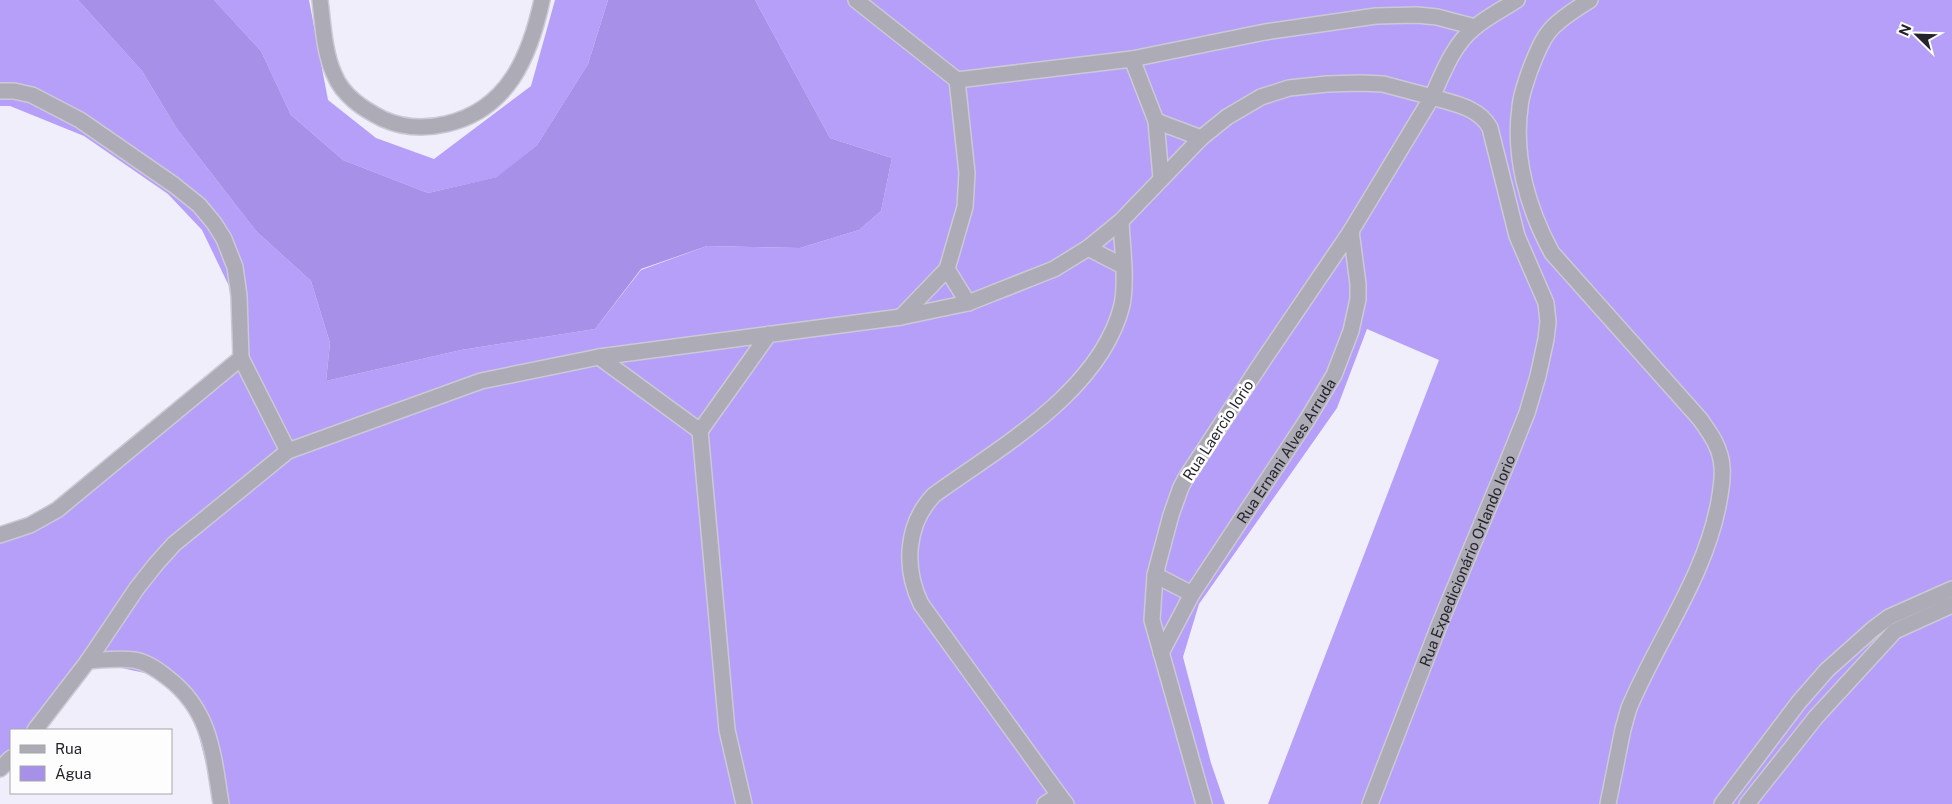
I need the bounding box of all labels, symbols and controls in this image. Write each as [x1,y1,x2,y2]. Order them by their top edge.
north arrow [1892,10,1942,60]
text: N [1896,22,1915,38]
street label: Rua Ernani Alves Arruda [1233,375,1339,526]
street label: Rua Laercio Iorio [1179,377,1257,483]
street label: Rua Expedicionário Orlando Iorio [1416,452,1518,669]
legend [10,729,172,794]
text: Rua [55,740,82,757]
text: Água [55,765,92,782]

